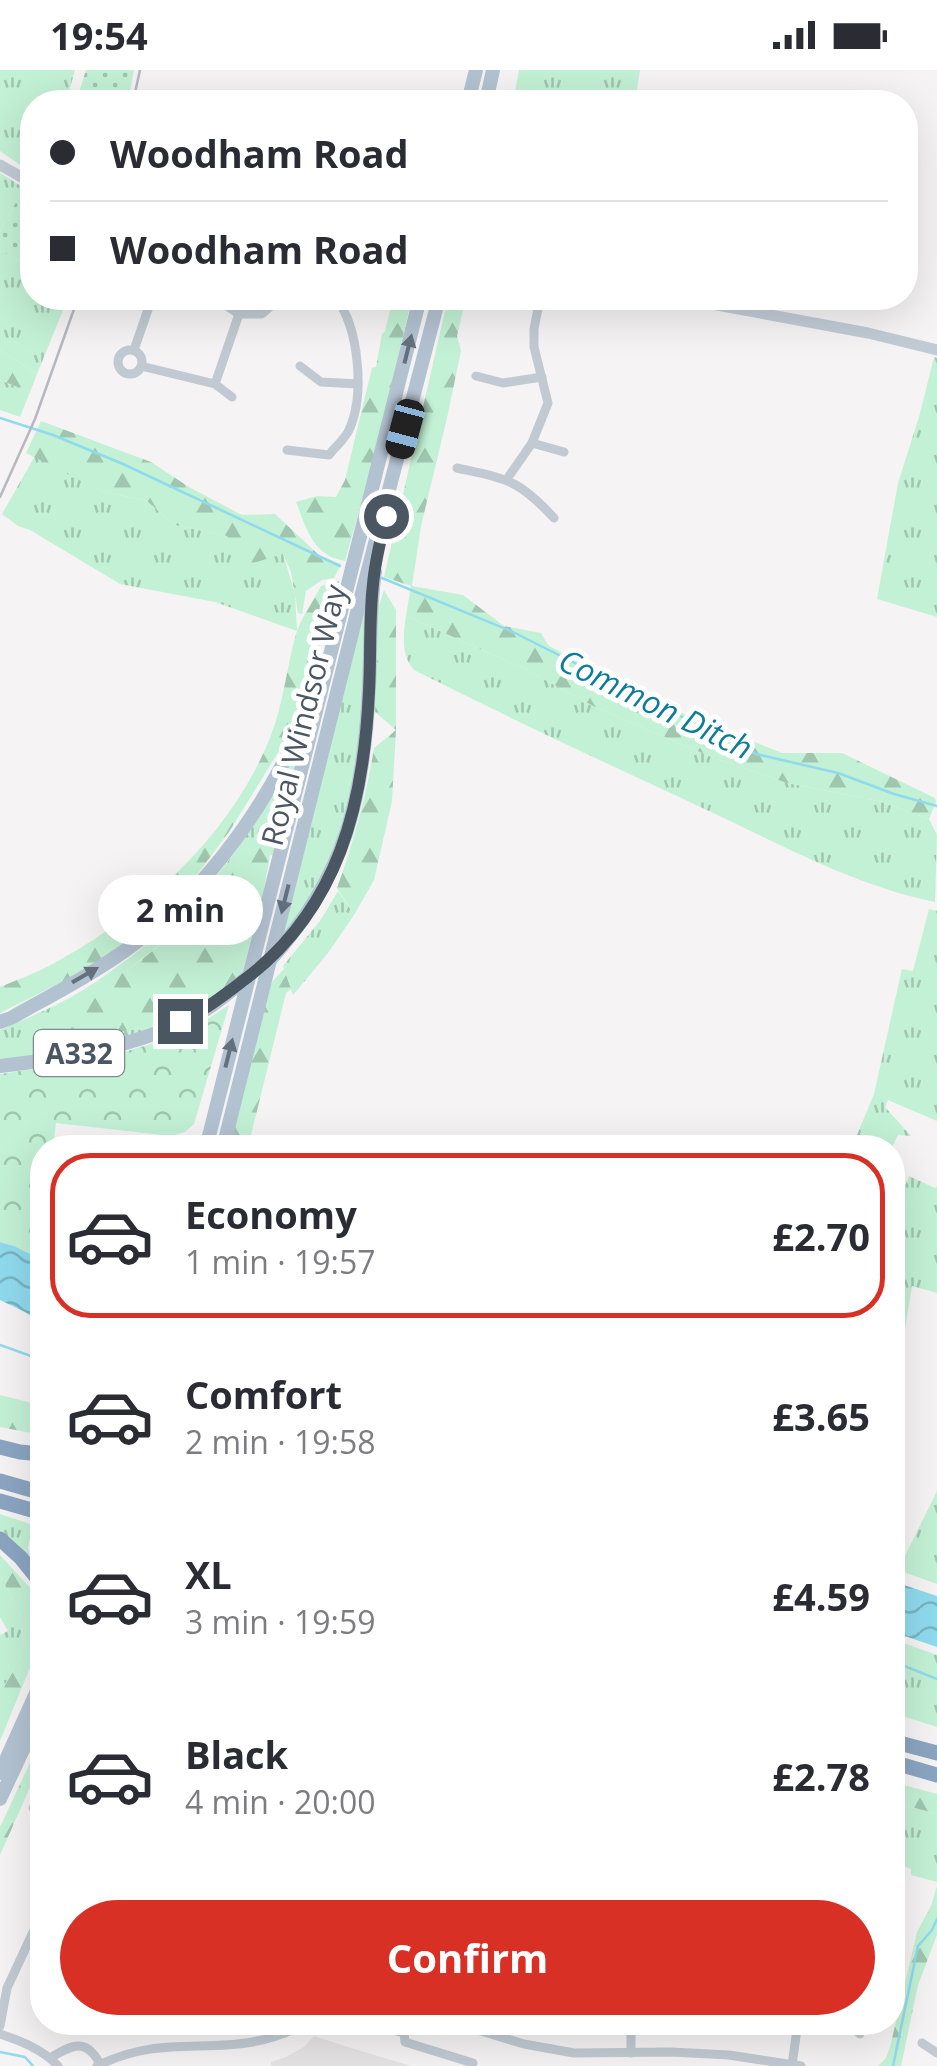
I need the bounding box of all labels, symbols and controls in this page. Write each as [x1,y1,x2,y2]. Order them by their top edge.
text: 19:54 [50,9,148,61]
text: Woodham Road [110,127,409,179]
text: Woodham Road [110,223,409,275]
one-way arrow [401,333,416,364]
car [383,396,427,462]
route start [364,494,409,539]
street label: Royal Windsor Way [251,579,355,850]
water label: Common Ditch [552,638,760,768]
callout: 2 min [98,876,262,946]
one-way arrow [277,884,292,915]
text: 2 min [136,888,225,931]
one-way arrow [71,967,99,984]
route end [158,999,203,1044]
road number: A332 [34,1030,124,1076]
one-way arrow [222,1037,237,1068]
text: Economy [185,1188,357,1240]
icon: car [65,1191,155,1281]
text: £2.70 [772,1210,870,1262]
text: 1 min · 19:57 [185,1240,376,1283]
text: Comfort [185,1368,342,1420]
icon: car [65,1371,155,1461]
text: £3.65 [772,1390,870,1442]
text: 2 min · 19:58 [185,1420,376,1463]
text: XL [185,1548,232,1600]
icon: car [65,1551,155,1641]
text: £4.59 [772,1570,870,1622]
text: 3 min · 19:59 [185,1600,376,1643]
text: Black [185,1728,288,1780]
icon: car [65,1731,155,1821]
text: £2.78 [772,1750,870,1802]
text: 4 min · 20:00 [185,1780,376,1823]
button: Confirm [60,1900,875,2015]

